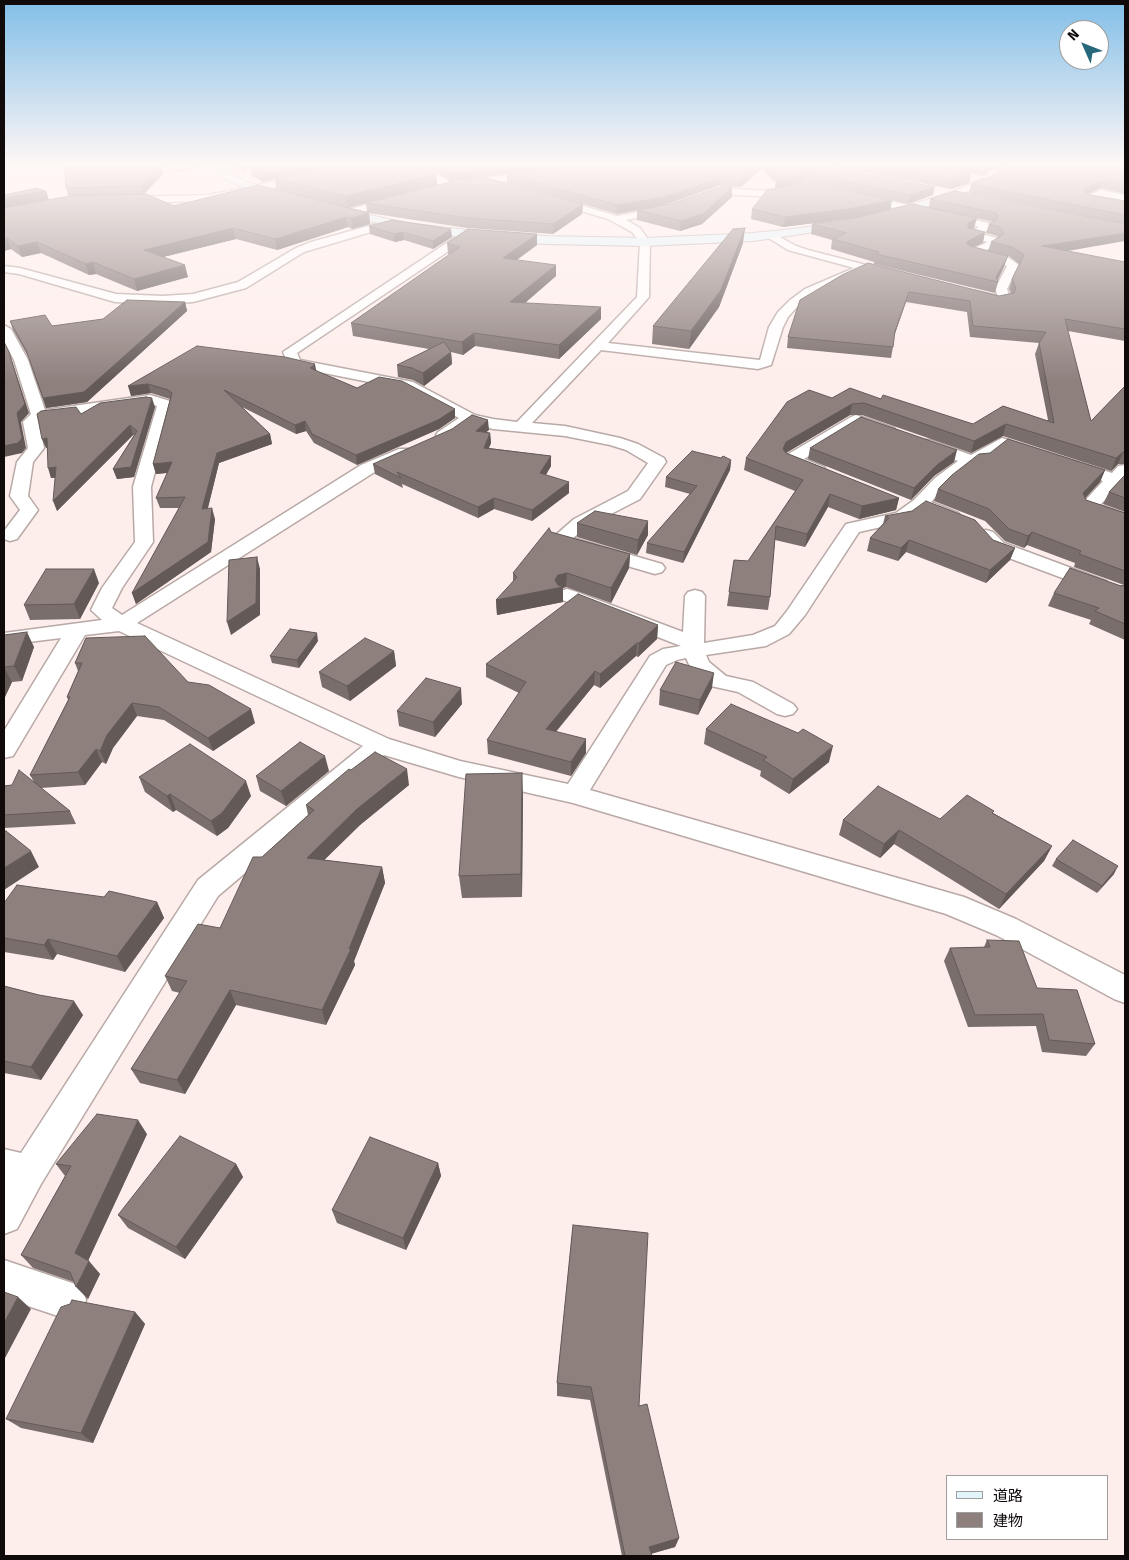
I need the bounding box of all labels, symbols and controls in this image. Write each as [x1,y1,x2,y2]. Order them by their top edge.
north arrow [1059,20,1109,70]
text: N [1064,26,1083,44]
legend [946,1475,1109,1540]
text: 道路 [993,1487,1023,1505]
text: 建物 [993,1512,1023,1530]

